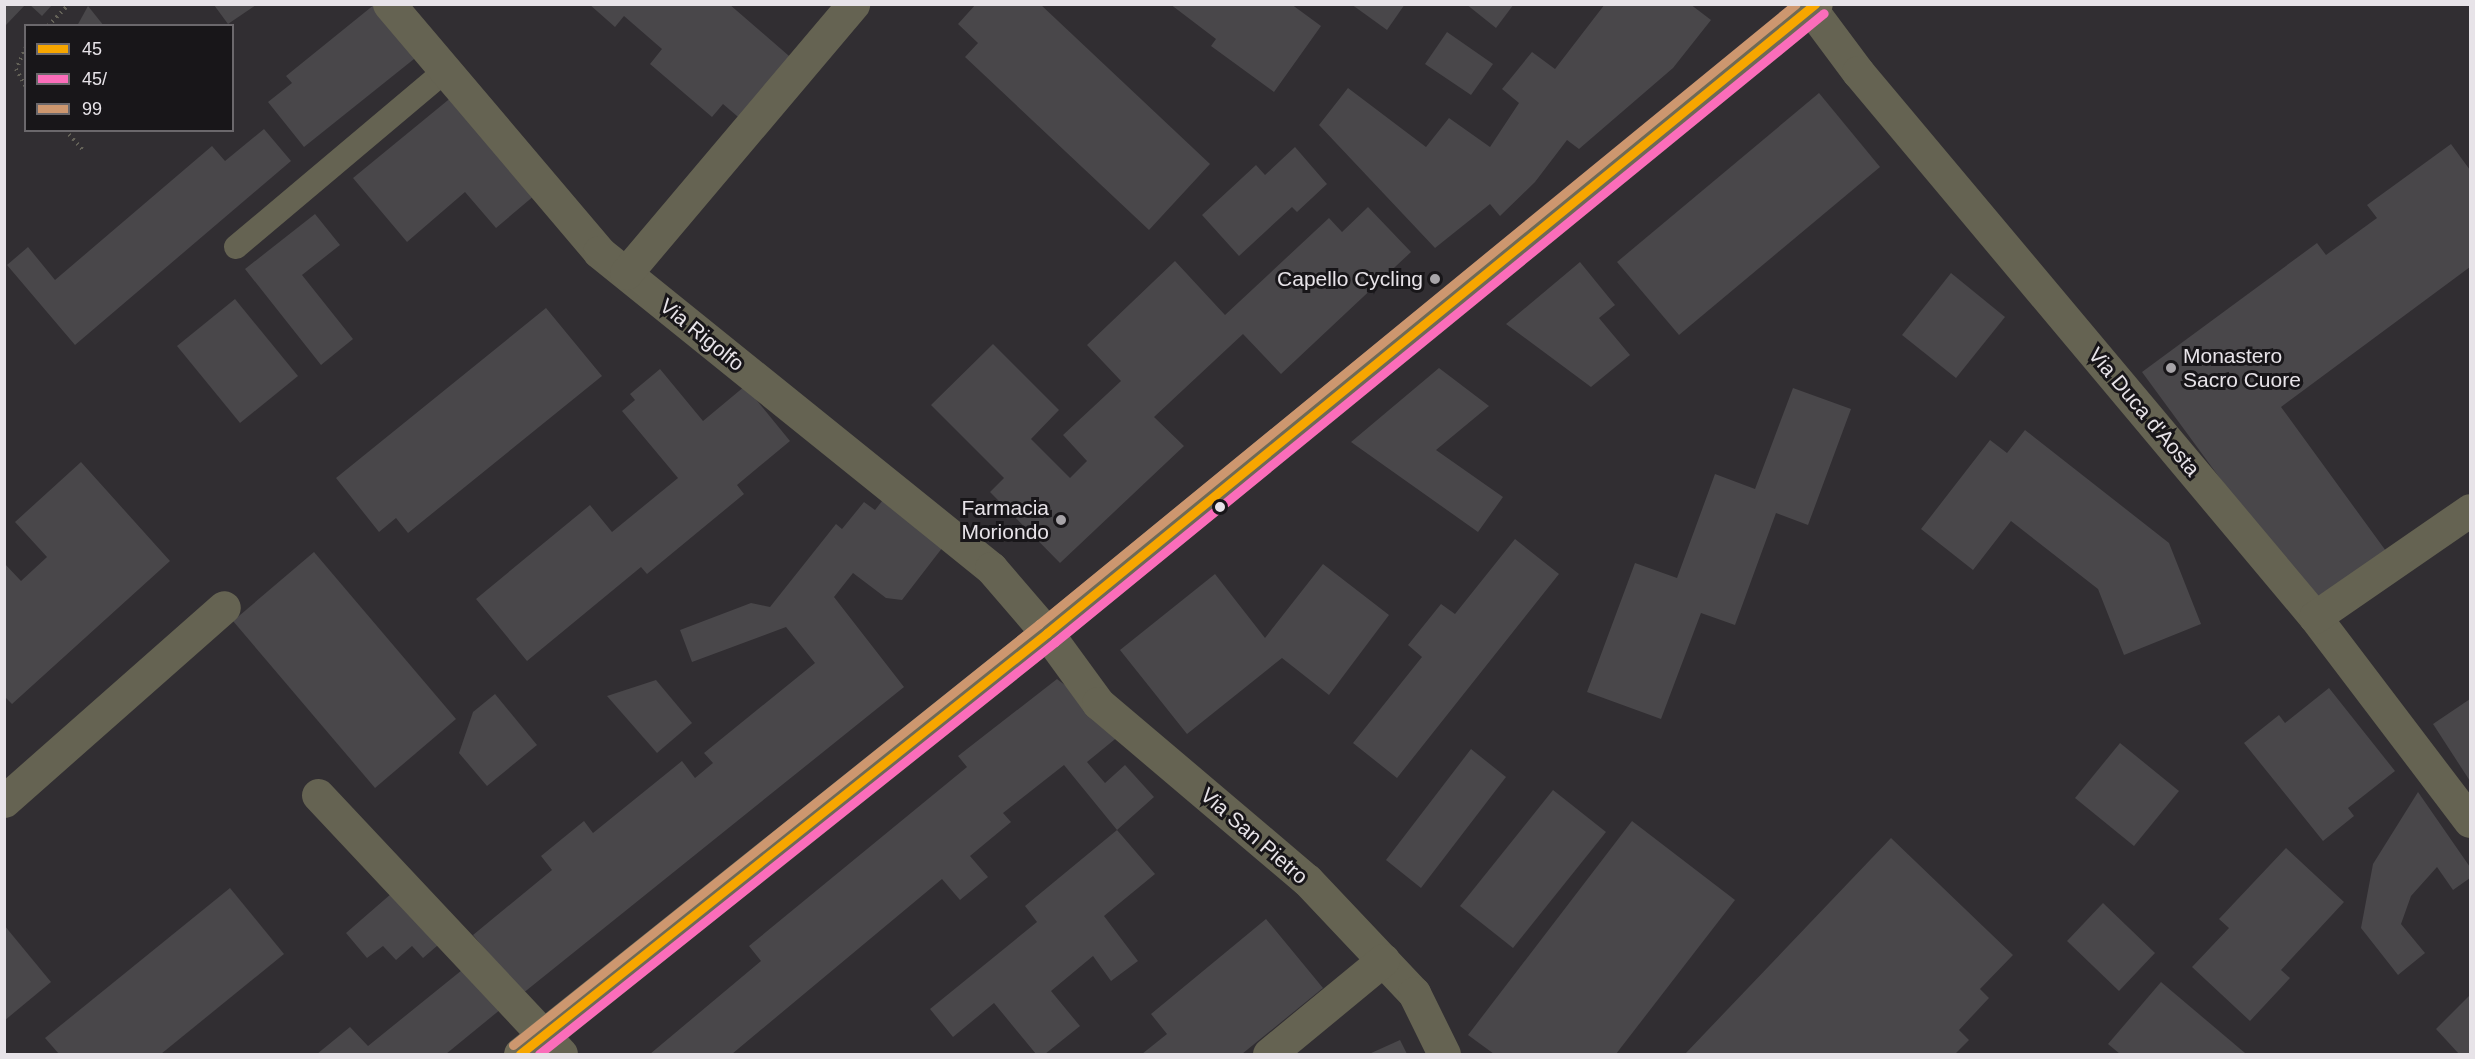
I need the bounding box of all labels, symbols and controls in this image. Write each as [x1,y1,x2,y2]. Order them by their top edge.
legend [24,24,234,132]
text: 45 [82,39,102,59]
text: 45/ [82,69,107,89]
text: 99 [82,99,102,119]
place label: Capello Cycling [1277,266,1423,292]
marker: Capello Cycling [1428,272,1442,286]
street label: Via Rigolfo [655,293,749,377]
street label: Via Duca d'Aosta [2083,343,2205,481]
place label: Monastero Sacro Cuore [2183,343,2301,393]
marker: Monastero Sacro Cuore [2164,361,2178,375]
place label: Farmacia Moriondo [961,495,1049,545]
unlabelled marker [1214,501,1226,513]
marker: Farmacia Moriondo [1054,513,1068,527]
street label: Via San Pietro [1195,783,1313,889]

